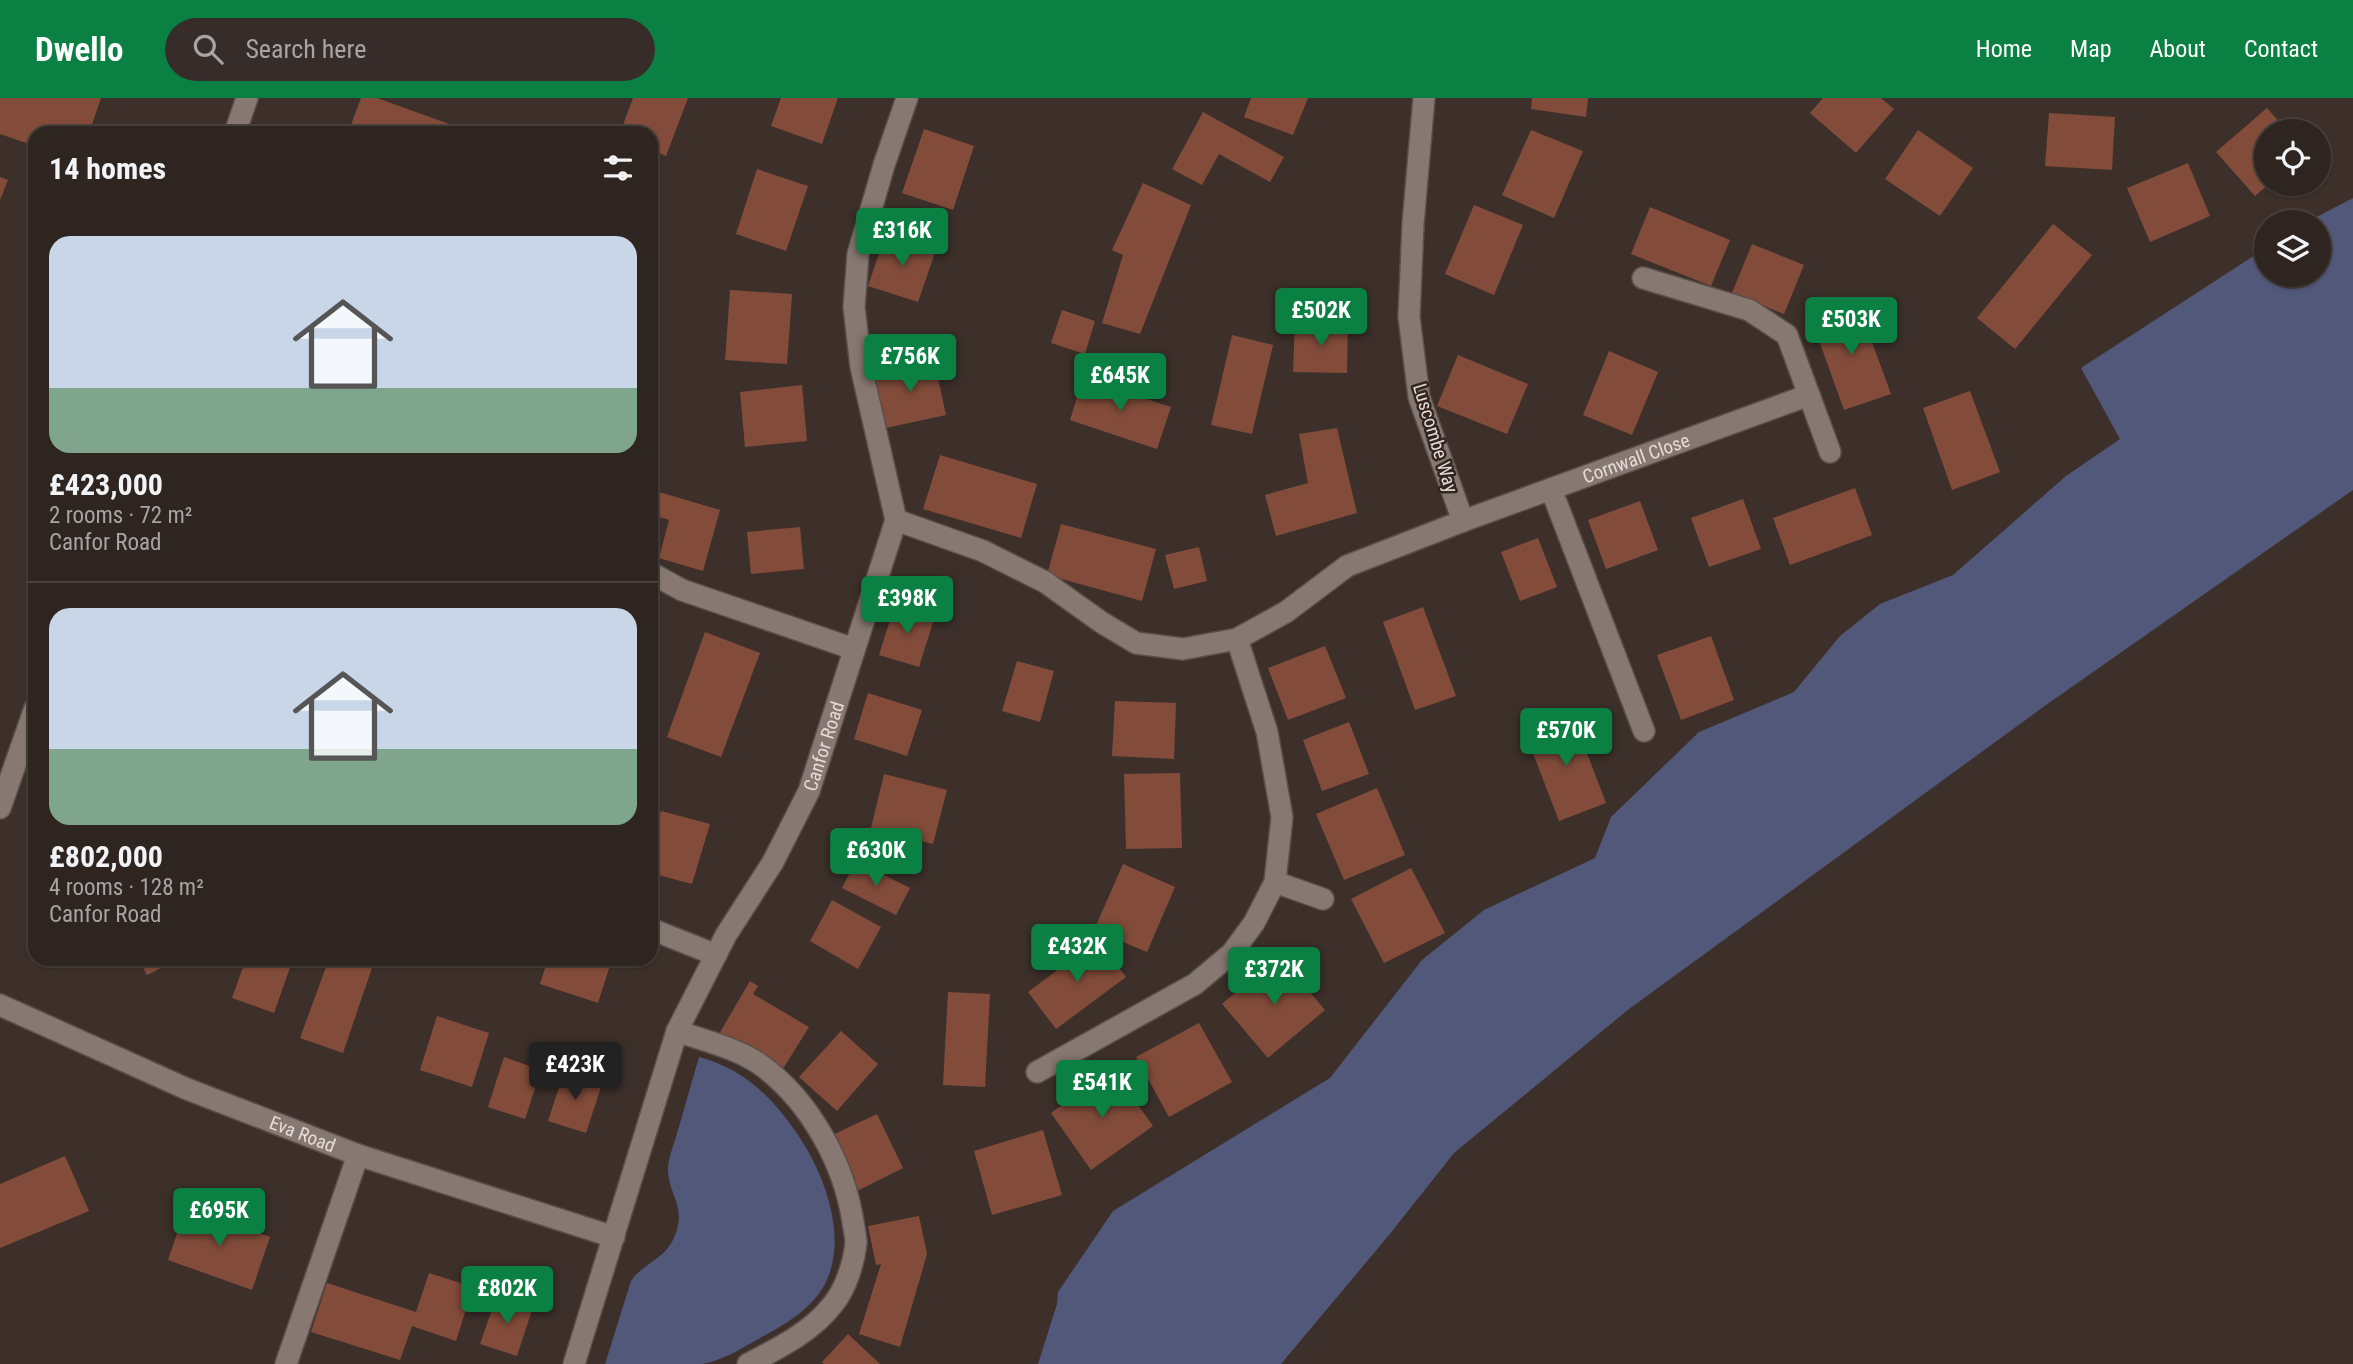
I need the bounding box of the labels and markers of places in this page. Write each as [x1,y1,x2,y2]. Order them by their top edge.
pin: £316K [853,208,951,268]
pin: £502K [1272,288,1370,348]
pin: £503K [1802,298,1900,357]
pin: £756K [861,334,959,394]
pin: £645K [1071,354,1169,413]
pin: £398K [858,576,956,636]
pin: £570K [1517,708,1615,768]
pin: £630K [827,828,925,888]
pin: £432K [1028,924,1126,984]
pin: £372K [1225,948,1323,1007]
pin: £423K [526,1042,624,1102]
pin: £541K [1053,1060,1151,1120]
pin: £695K [170,1188,268,1248]
pin: £802K [458,1266,556,1326]

